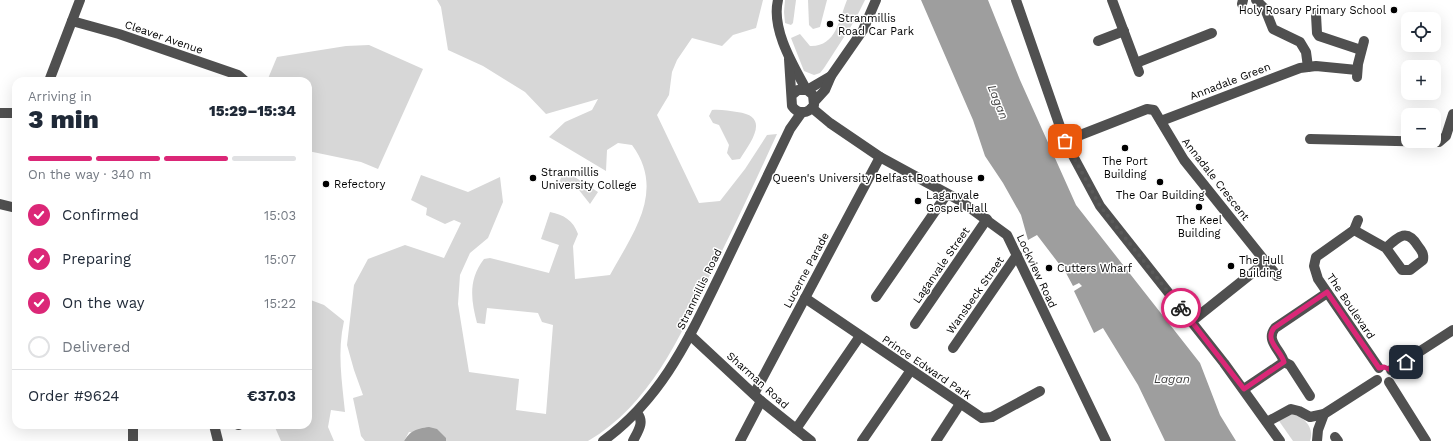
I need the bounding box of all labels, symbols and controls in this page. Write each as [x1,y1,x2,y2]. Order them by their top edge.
place label: Holy Rosary Primary School [1239,4,1387,17]
marker: Holy Rosary Primary School [1389,5,1399,15]
place label: Stranmillis Road Car Park [838,12,914,38]
map controls [1401,12,1441,148]
button: locate [1401,12,1441,52]
street label: Cleaver Avenue [123,18,205,57]
marker: Stranmillis Road Car Park [825,19,835,29]
street label: Annadale Green [1188,60,1272,103]
button: + [1401,60,1441,100]
water label: Lagan [985,83,1011,121]
text: Arriving in [28,89,92,104]
text: 15:29–15:34 [209,102,296,120]
text: 3 min [28,104,99,134]
button: − [1401,108,1441,148]
pin [1048,124,1082,158]
icon: bag [1054,130,1076,152]
street label: Annadale Crescent [1179,135,1252,224]
marker: The Port Building [1120,143,1130,153]
place label: The Port Building [1102,155,1148,181]
place label: Stranmillis University College [541,166,637,192]
text: On the way · 340 m [28,167,151,182]
place label: Queen's University Belfast Boathouse [772,172,973,185]
marker: Stranmillis University College [528,173,538,183]
marker: Queen's University Belfast Boathouse [976,173,986,183]
marker: The Oar Building [1155,177,1165,187]
place label: Refectory [334,178,386,191]
marker: Refectory [321,179,331,189]
place label: Laganvale Gospel Hall [926,189,988,215]
place label: The Oar Building [1116,189,1204,202]
marker: Laganvale Gospel Hall [913,196,923,206]
marker: The Keel Building [1194,202,1204,212]
icon: check [28,204,50,226]
text: Confirmed [62,206,139,224]
text: 15:03 [264,208,296,223]
place label: The Keel Building [1176,214,1223,240]
street label: Laganvale Street [910,224,973,306]
street label: Lucerne Parade [781,230,832,310]
street label: Lockview Road [1014,232,1059,310]
street label: Stranmillis Road [674,247,725,332]
icon: check [28,248,50,270]
text: Preparing [62,250,131,268]
text: 15:07 [264,252,296,267]
street label: Wansbeck Street [944,254,1007,336]
place label: The Hull Building [1239,254,1284,280]
marker: The Hull Building [1226,261,1236,271]
place label: Cutters Wharf [1057,262,1133,275]
marker: Cutters Wharf [1044,263,1054,273]
street label: The Boulevard [1324,271,1377,342]
courier [1161,288,1201,328]
icon: check [28,292,50,314]
text: On the way [62,294,144,312]
text: 15:22 [264,296,296,311]
icon: bike [1170,297,1192,319]
street label: Prince Edward Park [880,333,974,402]
text: Delivered [62,338,130,356]
pin [1389,345,1423,379]
street label: Sharman Road [724,349,791,412]
icon: home [1395,351,1417,373]
water label: Lagan [1154,372,1190,386]
text: Order #9624 [28,387,119,405]
text: €37.03 [247,387,296,405]

